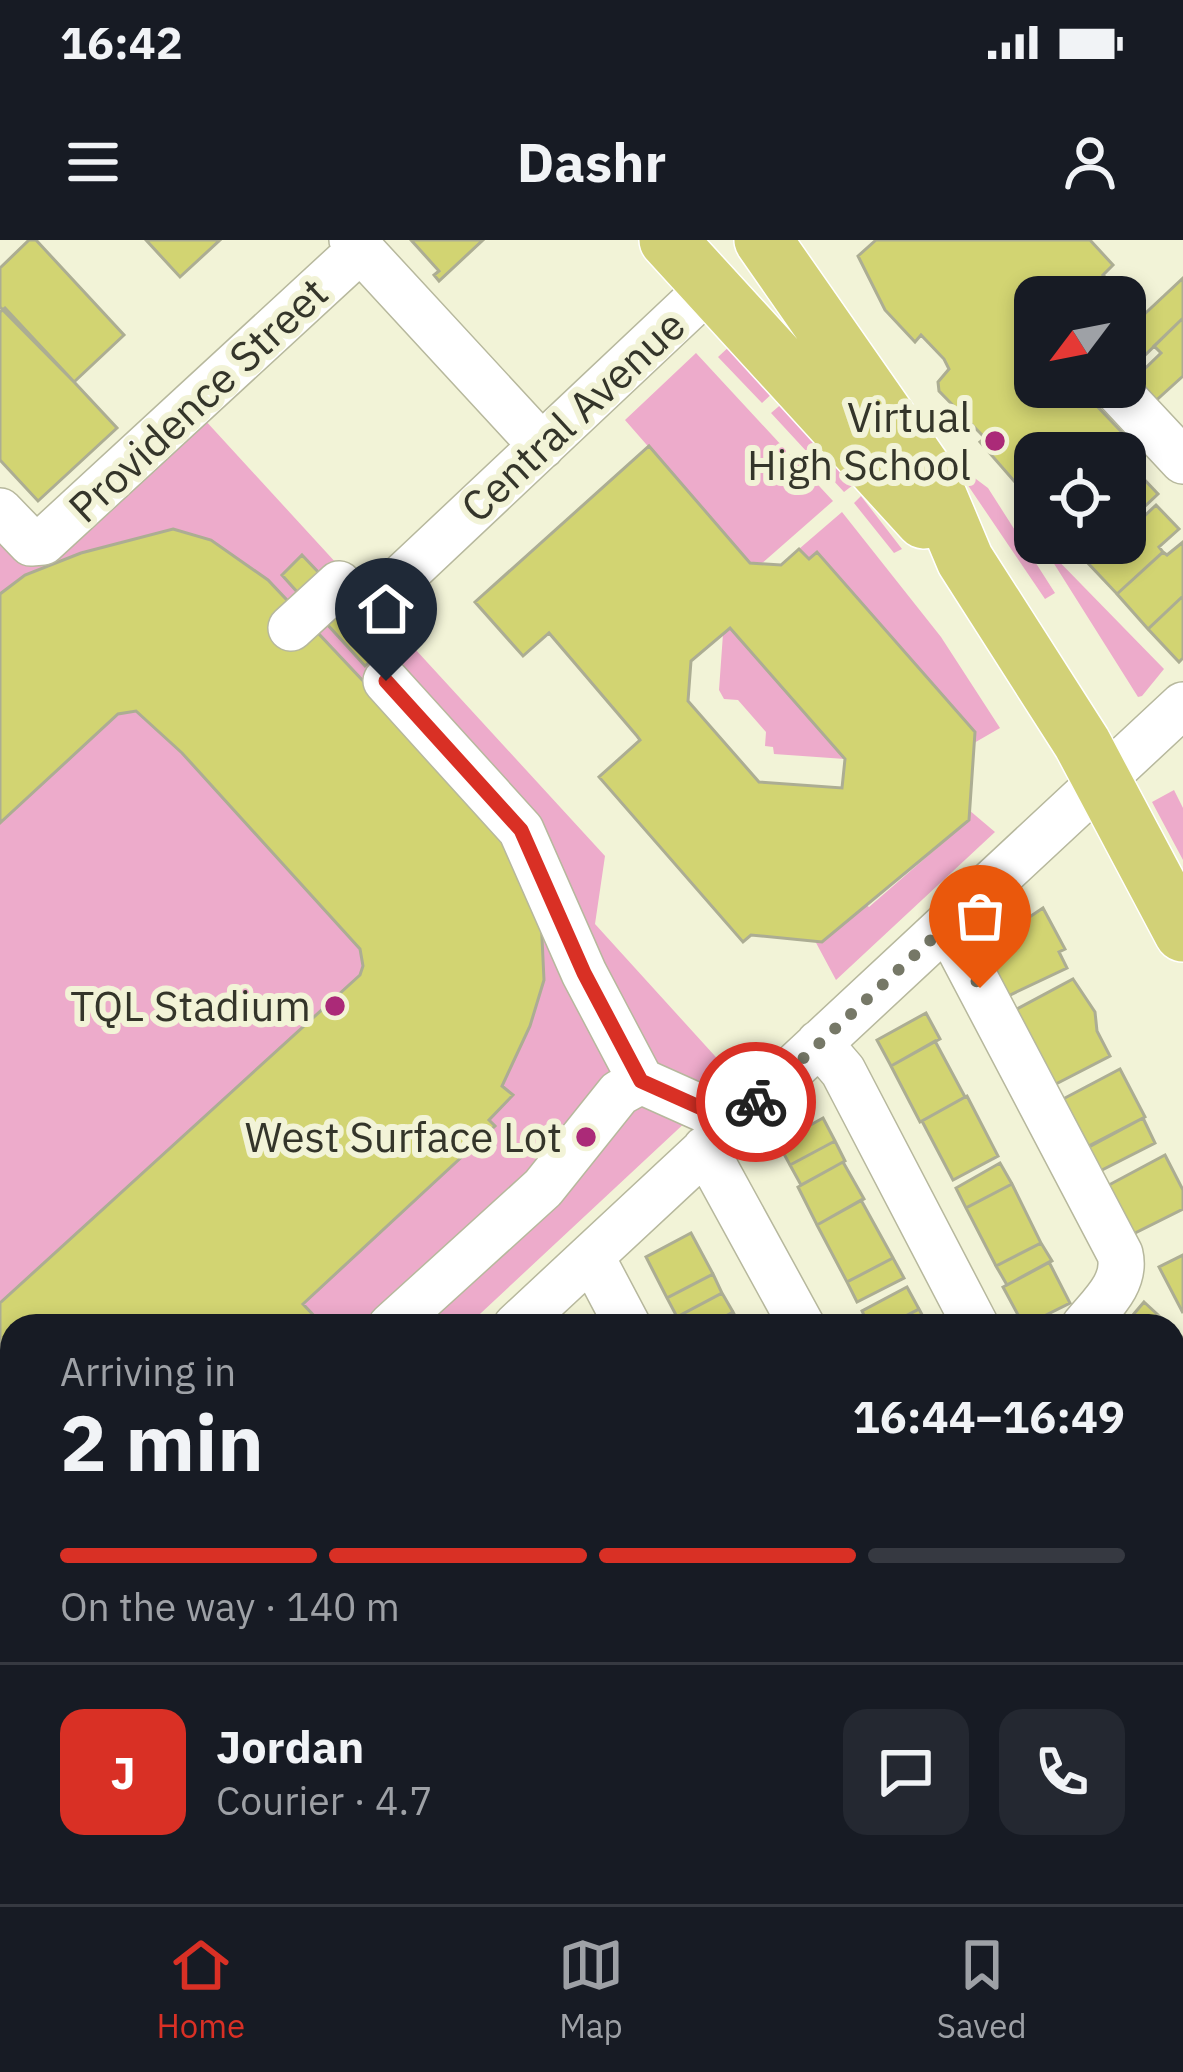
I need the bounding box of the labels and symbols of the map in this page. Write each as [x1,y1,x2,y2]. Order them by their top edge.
street label: Providence Street [56,265,339,534]
north arrow [1014,276,1146,408]
street label: Central Avenue [449,298,696,534]
place label: Virtual High School [747,389,971,492]
marker: Virtual High School [982,428,1008,454]
pin [335,558,437,681]
pin [929,865,1031,988]
place label: TQL Stadium [70,978,311,1033]
marker: TQL Stadium [322,993,348,1019]
courier [696,1042,816,1162]
place label: West Surface Lot [245,1109,562,1164]
marker: West Surface Lot [573,1124,599,1150]

